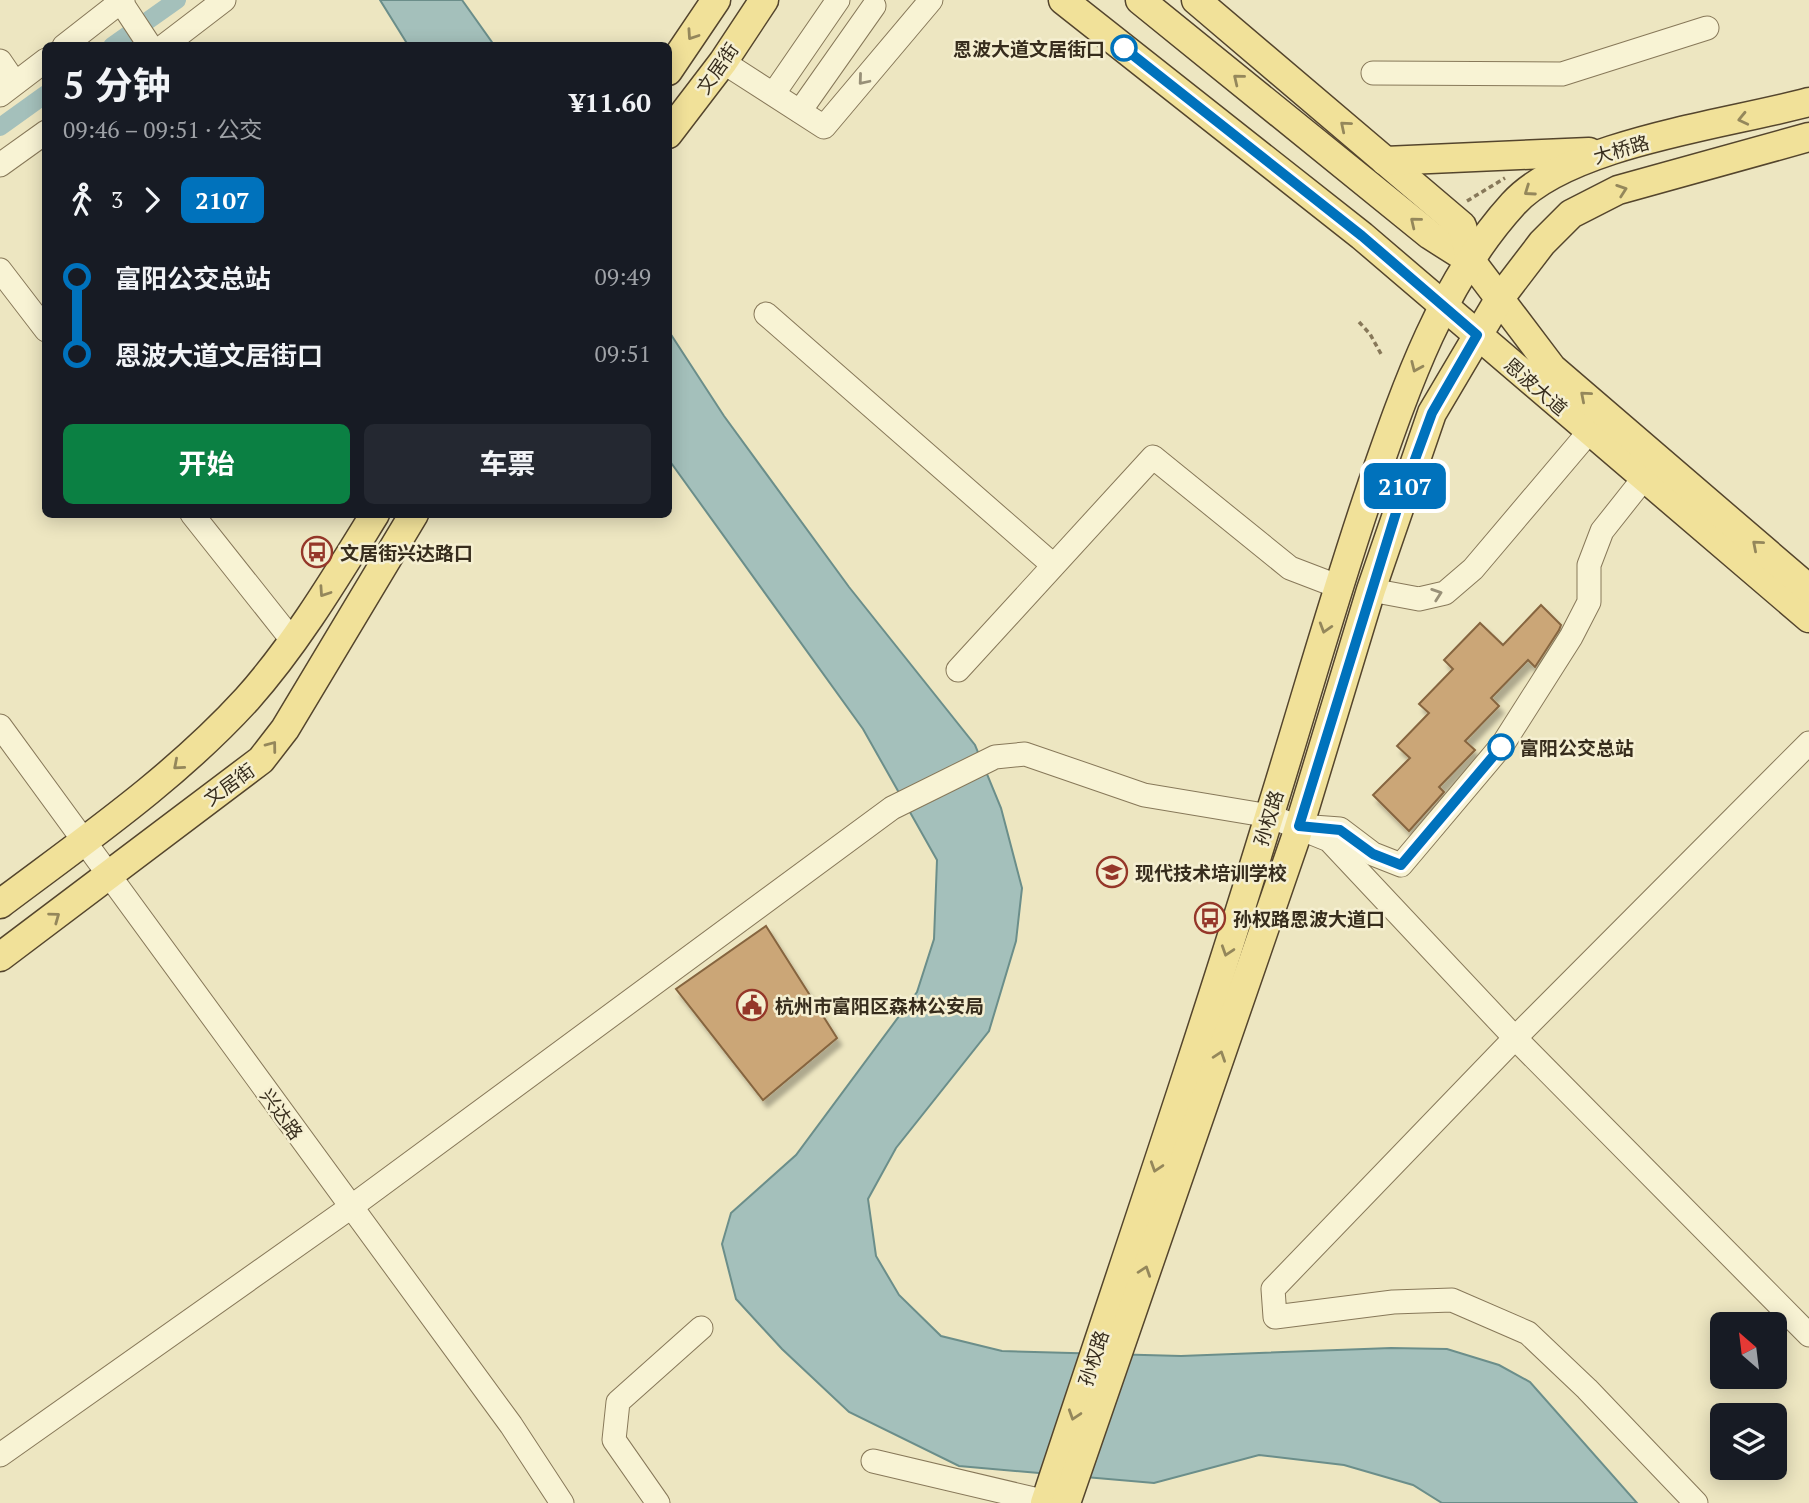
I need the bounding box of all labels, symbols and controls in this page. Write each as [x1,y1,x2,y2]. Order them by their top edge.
one-way arrow [688,27,700,40]
marker: 恩波大道文居街口 [1111,35,1137,61]
place label: 恩波大道文居街口 [953,36,1105,61]
street label: 文居街 [690,37,744,99]
text: 5 分钟 [63,60,171,110]
one-way arrow [859,72,871,85]
one-way arrow [1234,75,1246,88]
text: ¥11.60 [570,85,651,119]
one-way arrow [1737,111,1749,126]
text: 09:46 – 09:51 · 公交 [63,114,263,145]
one-way arrow [1340,122,1353,134]
street label: 大桥路 [1590,129,1652,169]
icon: walk [63,181,101,219]
icon: forward [133,181,171,219]
one-way arrow [1524,183,1537,195]
text: 3 [111,184,123,215]
text: 2107 [195,184,250,216]
one-way arrow [1615,184,1627,198]
one-way arrow [1411,218,1423,231]
text: 富阳公交总站 [115,261,271,295]
text: 09:49 [594,261,651,292]
text: 恩波大道文居街口 [115,338,323,372]
text: 09:51 [594,338,651,369]
street label: 恩波大道 [1499,352,1573,420]
one-way arrow [1410,360,1424,373]
one-way arrow [1580,392,1593,405]
button: 开始 [63,424,350,504]
button: 车票 [364,424,651,504]
line badge: 2107 [1356,463,1454,509]
text: 2107 [1378,470,1432,502]
bus stop icon: 文居街兴达路口 [300,535,334,569]
place label: 文居街兴达路口 [340,540,473,565]
one-way arrow [1752,541,1765,553]
one-way arrow [320,584,332,597]
one-way arrow [1430,588,1443,602]
one-way arrow [1319,622,1334,634]
marker: 富阳公交总站 [1488,734,1514,760]
place label: 富阳公交总站 [1520,735,1634,760]
one-way arrow [263,741,276,754]
one-way arrow [173,757,186,769]
street label: 文居街 [199,757,259,811]
street label: 孙权路 [1248,787,1288,849]
school or university icon: 现代技术培训学校 [1095,855,1129,889]
place label: 现代技术培训学校 [1135,860,1287,885]
bus stop icon: 孙权路恩波大道口 [1193,901,1227,935]
place label: 孙权路恩波大道口 [1233,906,1385,931]
one-way arrow [47,913,60,925]
one-way arrow [1221,944,1235,957]
public building icon: 杭州市富阳区森林公安局 [735,988,769,1022]
place label: 杭州市富阳区森林公安局 [775,993,984,1018]
one-way arrow [1212,1050,1226,1062]
street label: 兴达路 [255,1084,309,1144]
one-way arrow [1150,1160,1164,1173]
one-way arrow [1137,1265,1151,1277]
north arrow [1710,1312,1787,1390]
map controls [1710,1312,1787,1480]
street label: 孙权路 [1072,1327,1114,1389]
button: layers [1710,1403,1787,1480]
one-way arrow [1068,1408,1083,1420]

